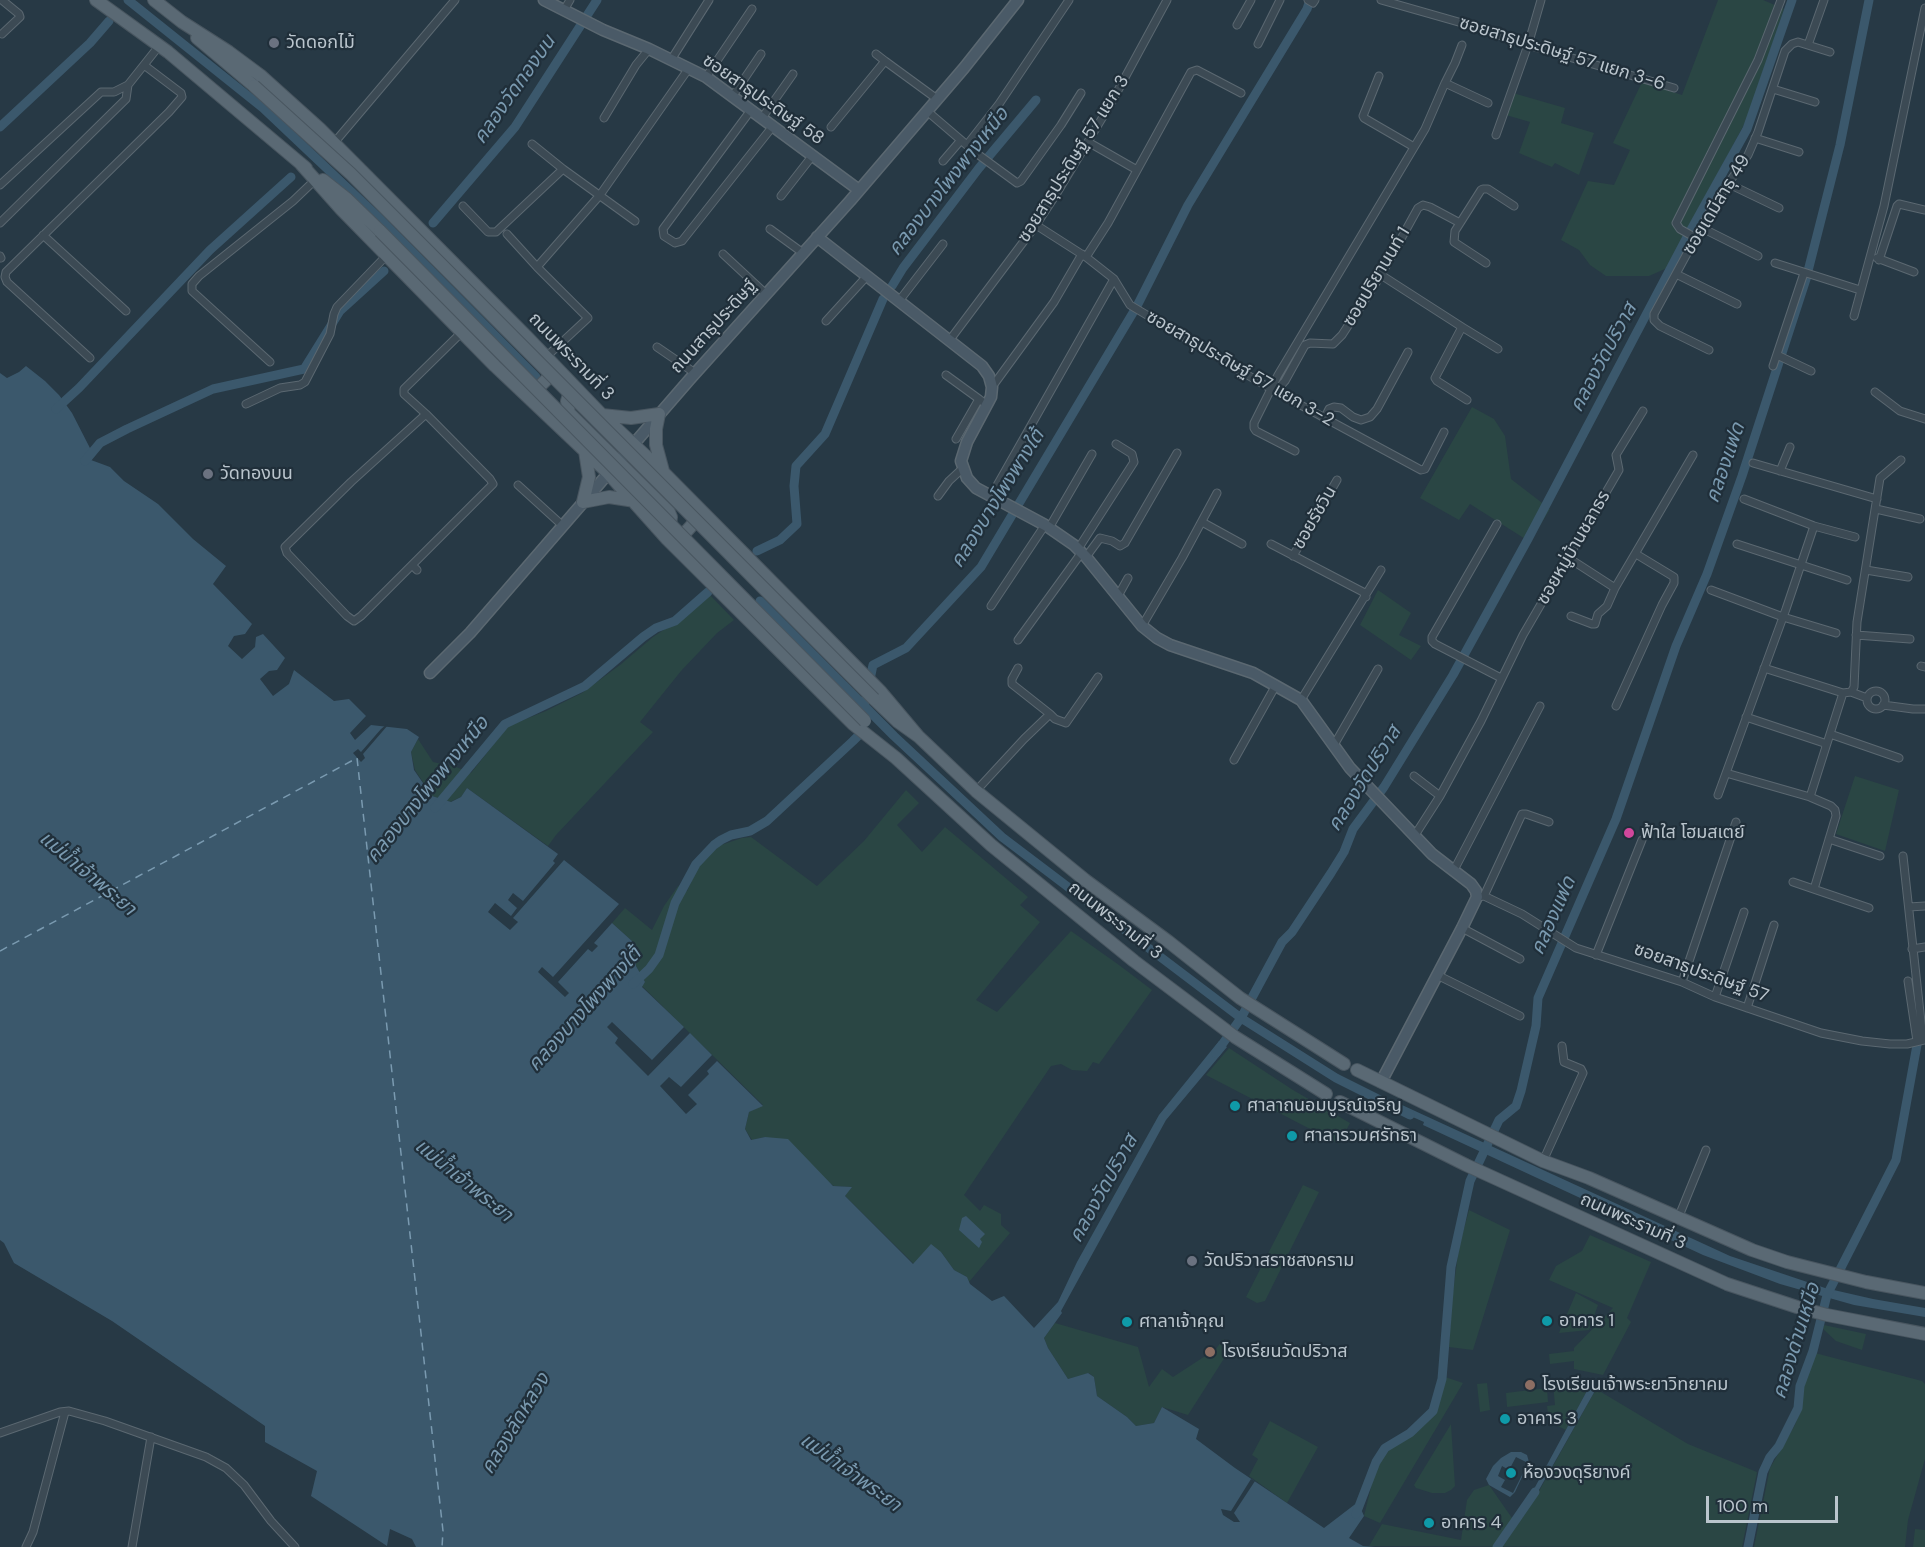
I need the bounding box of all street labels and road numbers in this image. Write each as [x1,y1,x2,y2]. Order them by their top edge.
street label: ซอยสาธุประดิษฐ์ 57 แยก 3-6 [1456,12,1668,96]
street label: ซอยสาธุประดิษฐ์ 58 [698,50,828,150]
street label: ซอยสาธุประดิษฐ์ 57 แยก 3 [1014,71,1134,247]
street label: ซอยเดมีสาธุ 49 [1679,151,1755,259]
street label: ซอยปริยานนท์ 1 [1339,223,1415,331]
street label: ถนนสาธุประดิษฐ์ [666,276,762,378]
street label: ซอยสาธุประดิษฐ์ 57 แยก 3-2 [1142,306,1338,432]
street label: ถนนพระรามที่ 3 [524,309,618,405]
street label: ซอยรัชวิน [1288,482,1342,554]
street label: ซอยหมู่บ้านชลาธร [1533,487,1615,609]
street label: ถนนพระรามที่ 3 [1064,877,1166,965]
street label: ซอยสาธุประดิษฐ์ 57 [1631,939,1771,1007]
street label: ถนนพระรามที่ 3 [1577,1189,1689,1255]

